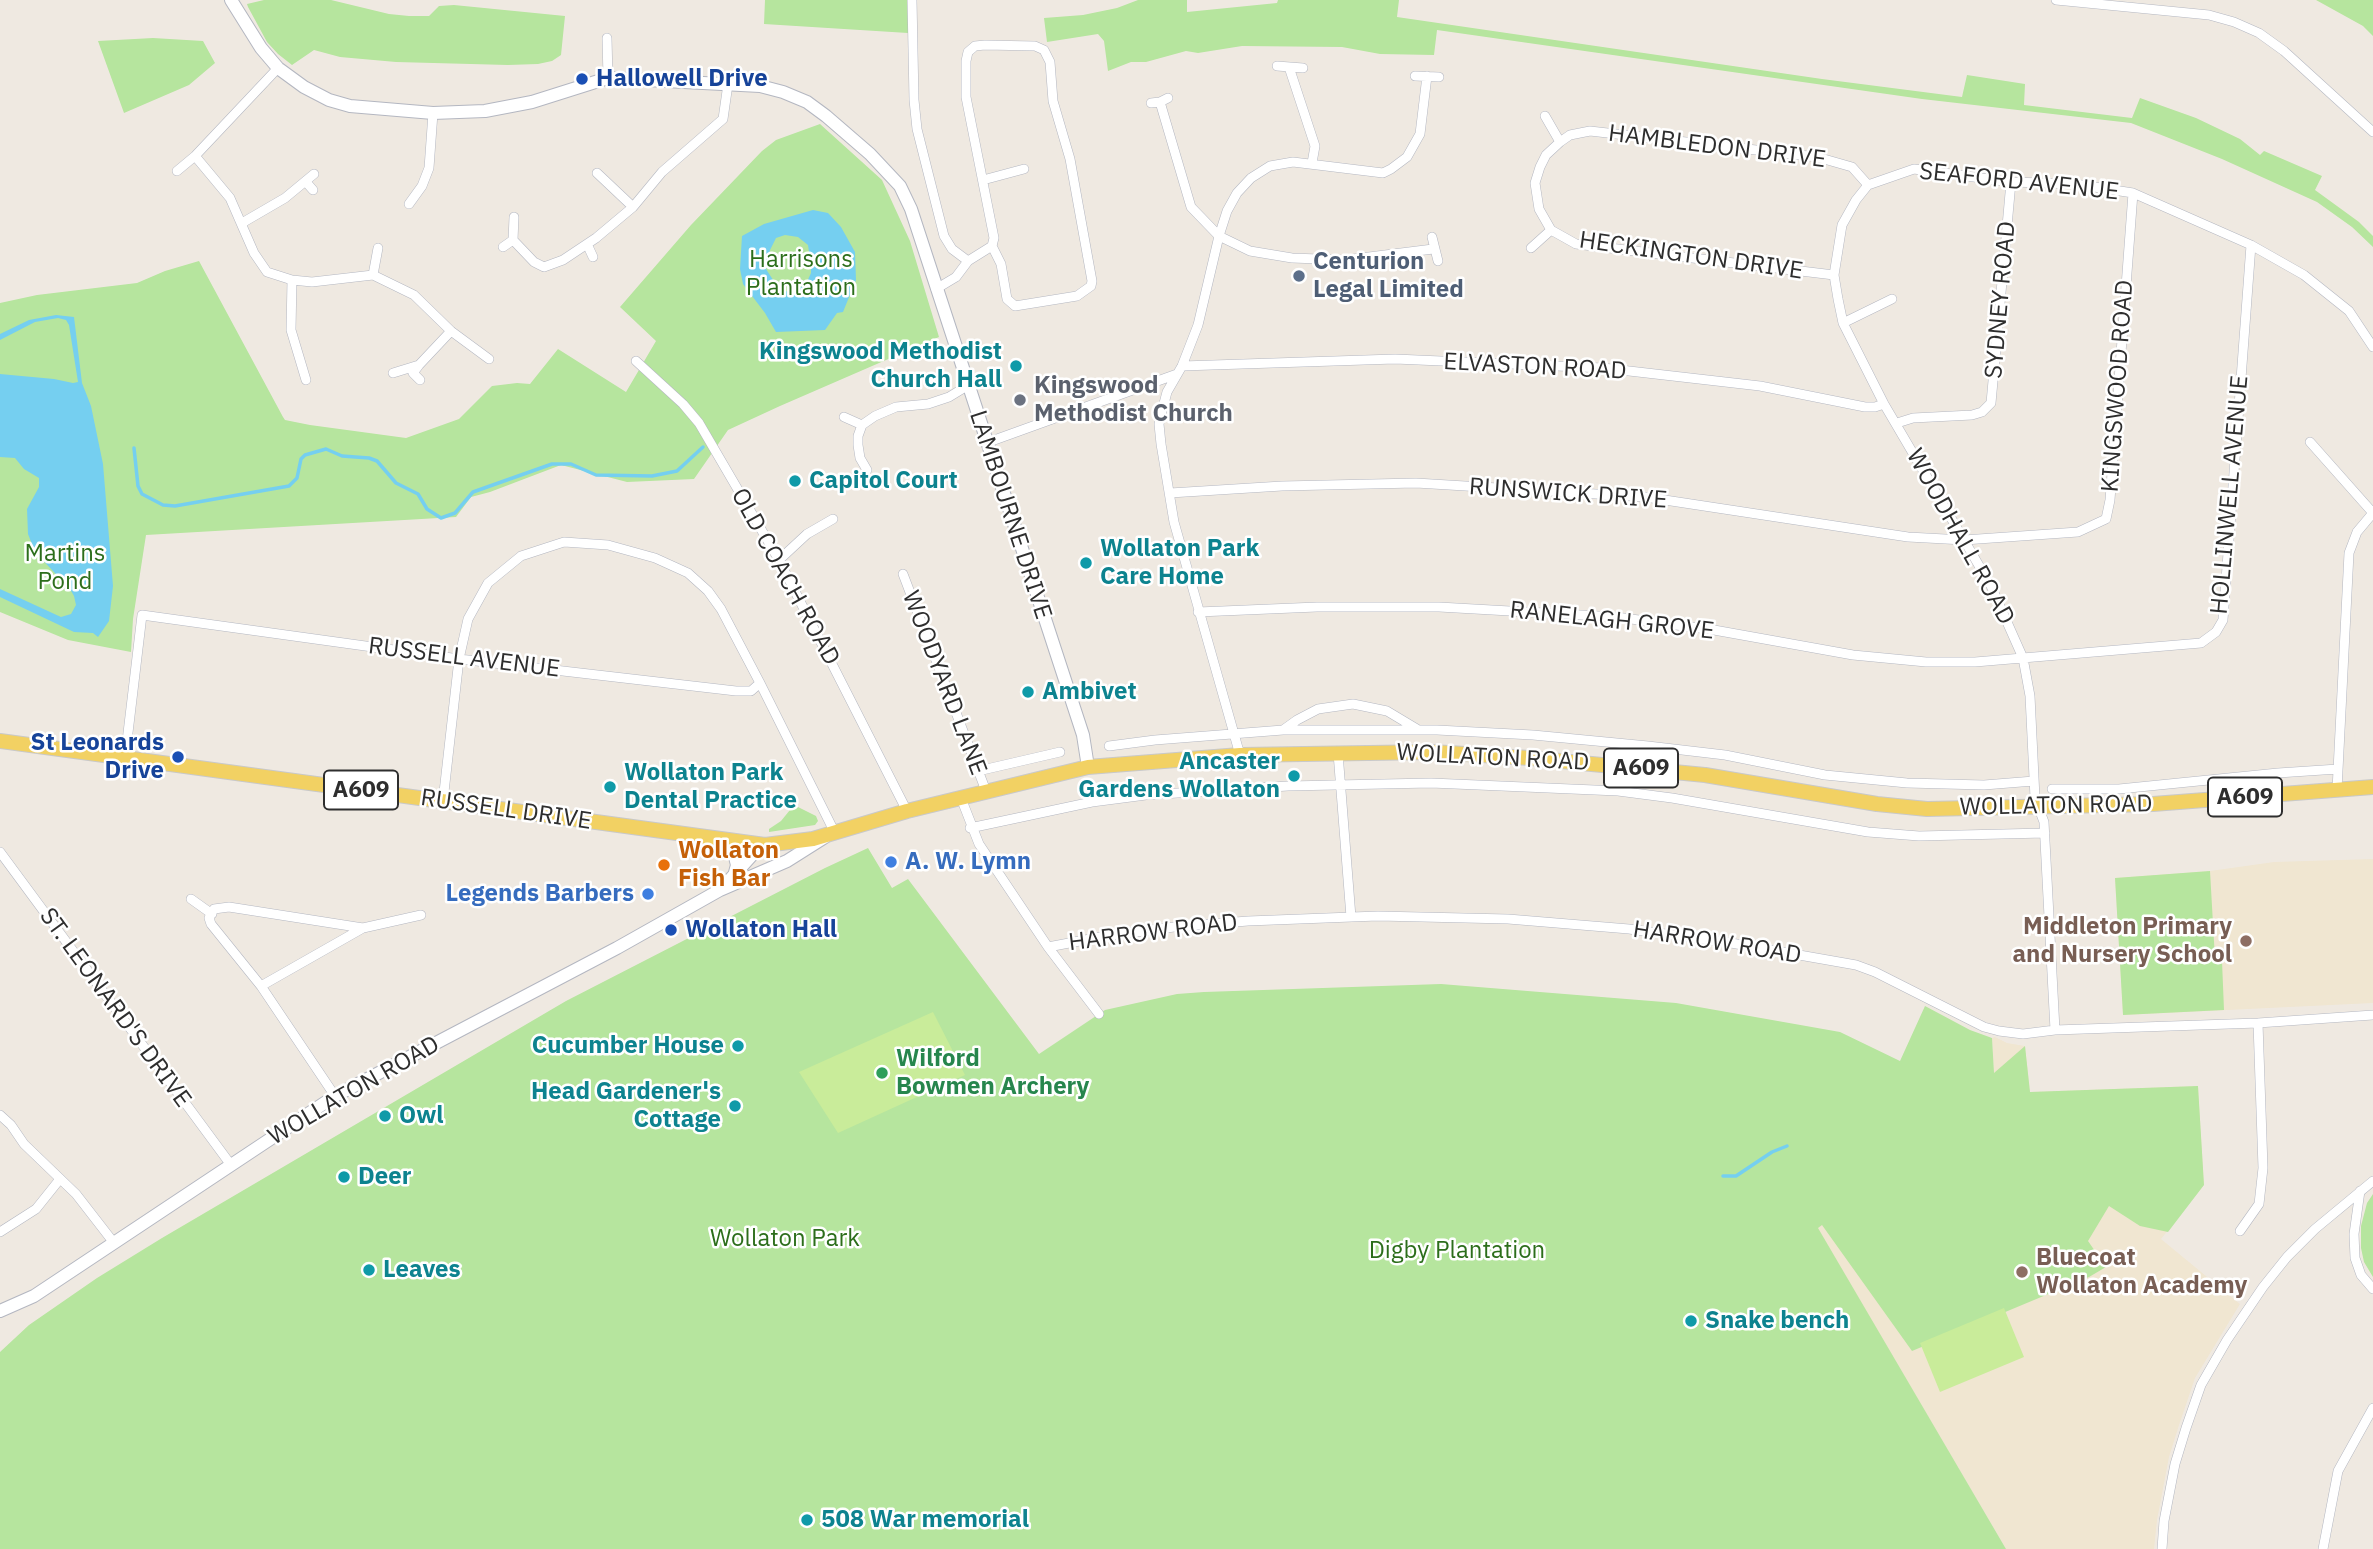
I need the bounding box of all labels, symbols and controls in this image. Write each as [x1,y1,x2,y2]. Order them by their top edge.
place label: Hallowell Drive [596,65,768,93]
marker: Hallowell Drive [574,71,590,87]
street label: HAMBLEDON DRIVE [1607,119,1827,175]
street label: SEAFORD AVENUE [1918,157,2120,207]
street label: SYDNEY ROAD [1980,220,2022,380]
street label: HECKINGTON DRIVE [1577,226,1805,286]
park label: Harrisons Plantation [746,246,856,302]
place label: Centurion Legal Limited [1313,248,1464,304]
marker: Centurion Legal Limited [1291,268,1307,284]
street label: KINGSWOOD ROAD [2096,279,2140,493]
place label: Kingswood Methodist Church Hall [759,338,1002,394]
street label: ELVASTON ROAD [1443,348,1627,386]
marker: Kingswood Methodist Church Hall [1008,358,1024,374]
place label: Kingswood Methodist Church [1034,372,1233,428]
street label: HOLLINWELL AVENUE [2205,374,2255,616]
marker: Kingswood Methodist Church [1012,392,1028,408]
street label: LAMBOURNE DRIVE [963,407,1057,623]
street label: WOODHALL ROAD [1900,444,2020,630]
place label: Capitol Court [809,467,958,495]
marker: Capitol Court [787,473,803,489]
street label: RUNSWICK DRIVE [1468,473,1668,515]
street label: OLD COACH ROAD [724,484,846,670]
place label: Wollaton Park Care Home [1100,535,1259,591]
park label: Martins Pond [25,540,105,596]
marker: Wollaton Park Care Home [1078,555,1094,571]
street label: WOODYARD LANE [896,587,992,779]
street label: RANELAGH GROVE [1508,596,1716,646]
street label: RUSSELL AVENUE [366,632,562,684]
place label: Ambivet [1042,678,1137,706]
marker: Ambivet [1020,684,1036,700]
place label: St Leonards Drive [31,729,164,785]
street label: WOLLATON ROAD [1396,739,1590,777]
place label: Ancaster Gardens Wollaton [1078,748,1280,804]
road number: A609 [1604,748,1678,788]
marker: St Leonards Drive [170,749,186,765]
place label: Wollaton Park Dental Practice [624,759,797,815]
marker: Ancaster Gardens Wollaton [1286,768,1302,784]
road number: A609 [324,770,398,810]
road number: A609 [2208,778,2282,817]
marker: Wollaton Park Dental Practice [602,779,618,795]
street label: RUSSELL DRIVE [419,784,593,836]
street label: WOLLATON ROAD [1959,790,2153,822]
place label: Wollaton Fish Bar [678,837,779,893]
place label: A. W. Lymn [905,848,1031,876]
marker: A. W. Lymn [883,854,899,870]
marker: Wollaton Fish Bar [656,857,672,873]
place label: Legends Barbers [446,880,634,908]
marker: Legends Barbers [640,886,656,902]
street label: ST. LEONARD'S DRIVE [33,903,197,1113]
street label: HARROW ROAD [1067,908,1239,958]
place label: Middleton Primary and Nursery School [2012,913,2232,969]
street label: HARROW ROAD [1631,915,1803,971]
place label: Wollaton Hall [685,916,837,944]
marker: Wollaton Hall [663,922,679,938]
marker: Middleton Primary and Nursery School [2238,933,2254,949]
street label: WOLLATON ROAD [263,1030,445,1152]
place label: Cucumber House [532,1032,724,1060]
marker: Cucumber House [730,1038,746,1054]
place label: Wilford Bowmen Archery [896,1045,1089,1101]
marker: Wilford Bowmen Archery [874,1065,890,1081]
place label: Head Gardener's Cottage [531,1078,721,1134]
marker: Head Gardener's Cottage [727,1098,743,1114]
place label: Owl [399,1102,444,1130]
marker: Owl [377,1108,393,1124]
place label: Deer [358,1163,411,1191]
marker: Deer [336,1169,352,1185]
park label: Wollaton Park [710,1225,860,1253]
park label: Digby Plantation [1369,1237,1545,1265]
place label: Bluecoat Wollaton Academy [2036,1244,2247,1300]
place label: Leaves [383,1256,461,1284]
marker: Leaves [361,1262,377,1278]
marker: Bluecoat Wollaton Academy [2014,1264,2030,1280]
place label: Snake bench [1705,1307,1849,1335]
marker: Snake bench [1683,1313,1699,1329]
place label: 508 War memorial [821,1506,1029,1534]
marker: 508 War memorial [799,1512,815,1528]

